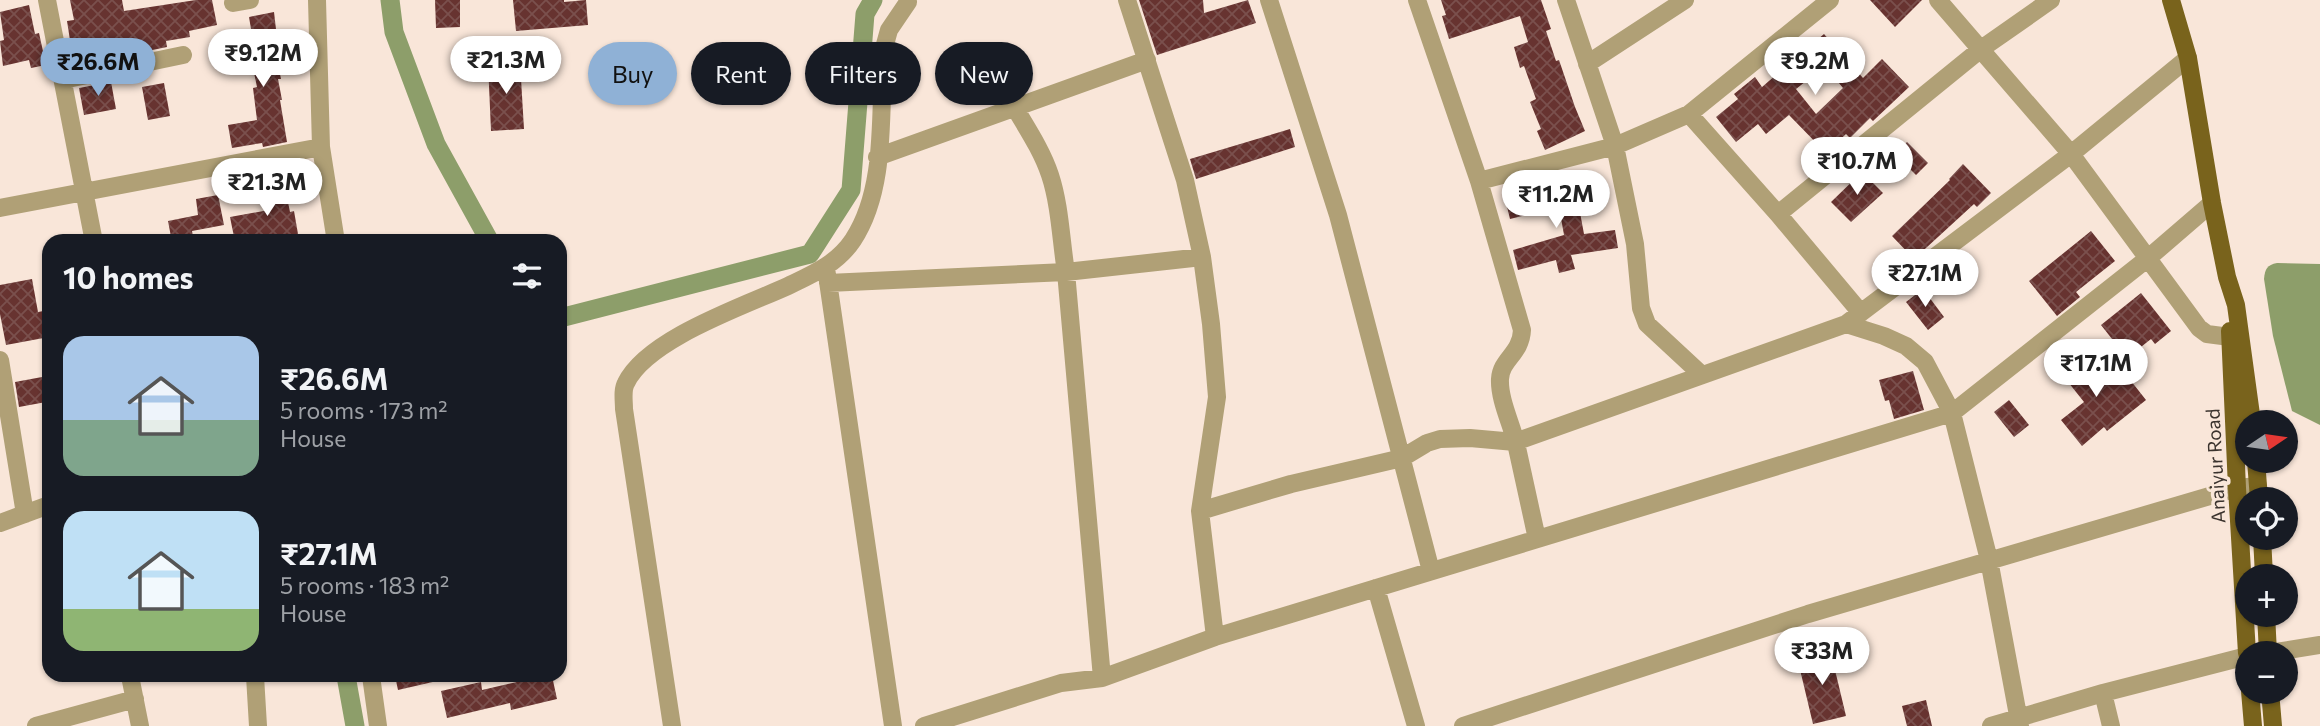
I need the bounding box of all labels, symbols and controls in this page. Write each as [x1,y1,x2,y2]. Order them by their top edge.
pin: ₹9.12M [206,29,320,89]
pin: ₹21.3M [449,36,563,96]
pin: ₹26.6M [41,38,155,98]
text: ₹9.12M [224,38,302,66]
pin: ₹9.2M [1766,38,1864,97]
chip: Buy [588,42,677,105]
chip: Rent [691,42,791,105]
chip: Filters [805,42,921,105]
chip: New [935,42,1033,105]
text: ₹21.3M [466,45,546,73]
text: ₹9.2M [1780,46,1850,74]
text: ₹26.6M [56,47,140,75]
pin: ₹10.7M [1800,138,1914,197]
text: ₹10.7M [1817,146,1897,174]
pin: ₹21.3M [210,158,324,218]
text: ₹21.3M [227,167,307,195]
pin: ₹11.2M [1499,170,1613,230]
text: ₹11.2M [1518,179,1594,207]
pin: ₹27.1M [1868,250,1982,309]
icon: filters [508,257,546,295]
text: 10 homes [63,258,193,295]
text: ₹27.1M [1888,258,1962,286]
pin: ₹17.1M [2039,340,2153,399]
text: ₹17.1M [2060,348,2132,376]
text: ₹26.6M [280,359,388,396]
icon: home [119,364,203,448]
text: 5 rooms · 173 m² [280,396,447,424]
street label: Anaiyur Road [2201,408,2229,524]
north arrow [2235,410,2298,472]
map controls [2235,410,2298,704]
text: House [280,424,346,452]
button: locate [2235,487,2298,550]
text: ₹27.1M [280,534,378,571]
icon: home [119,539,203,623]
button: + [2235,564,2298,627]
text: 5 rooms · 183 m² [280,571,449,599]
text: House [280,599,346,627]
pin: ₹33M [1781,628,1863,687]
text: ₹33M [1790,636,1854,664]
button: − [2235,641,2298,704]

